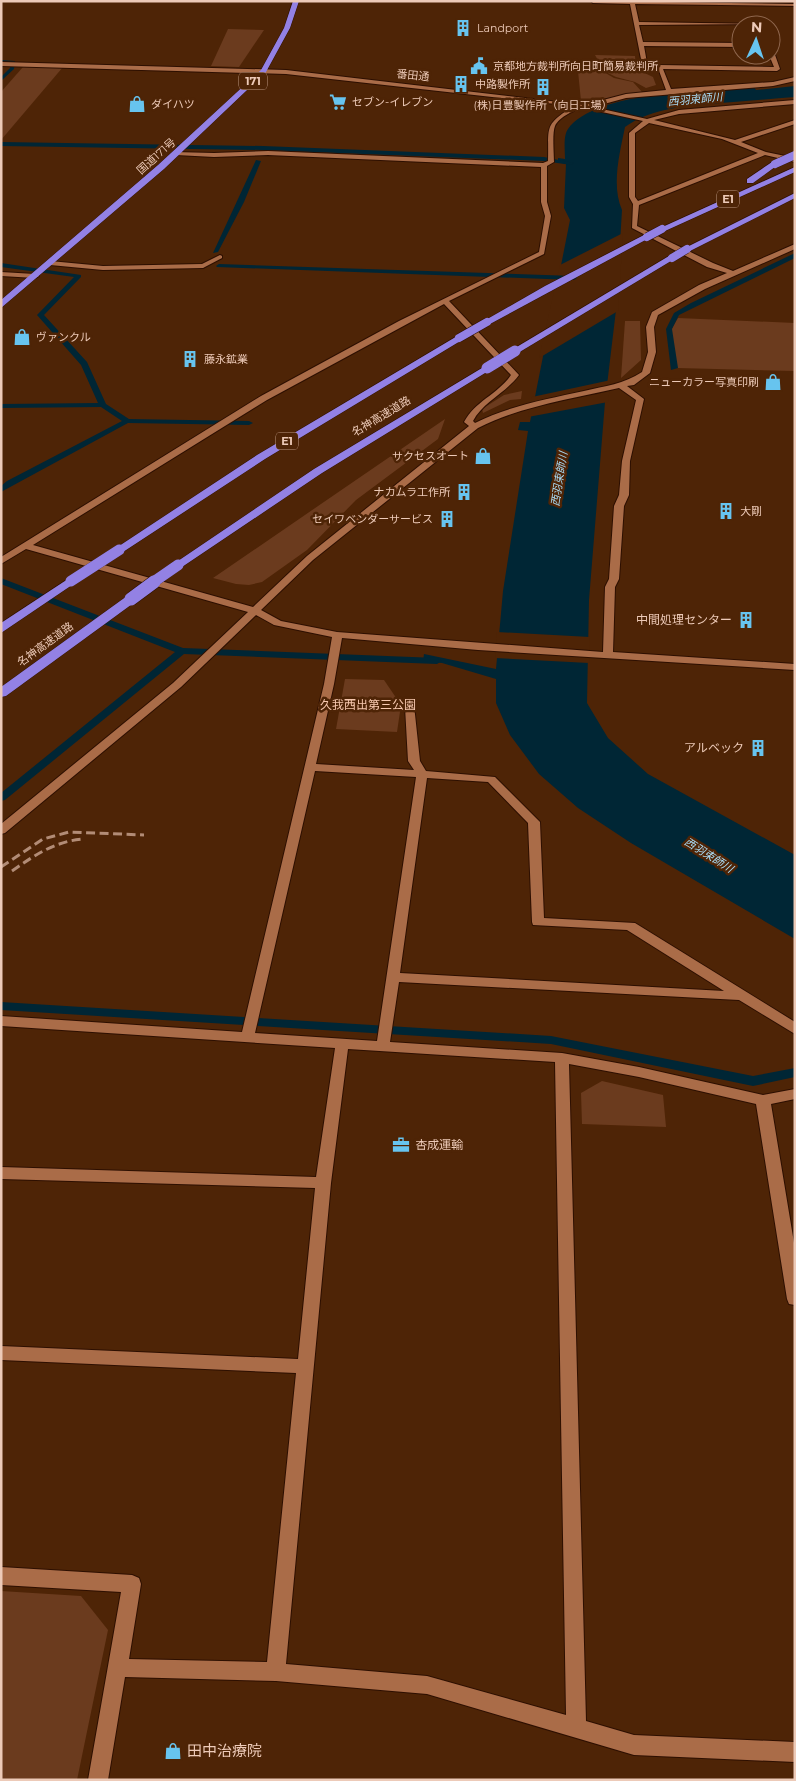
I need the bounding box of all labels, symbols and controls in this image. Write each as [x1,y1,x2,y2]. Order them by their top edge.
north arrow [731,15,781,65]
building icon: Landport [453,18,473,38]
text: N [751,18,763,36]
place label: Landport [477,21,529,35]
public building icon: 京都地方裁判所向日町簡易裁判所 [469,56,489,76]
place label: 京都地方裁判所向日町簡易裁判所 [493,59,659,73]
street label: 番田通 [396,66,430,84]
road number: 171 [239,72,267,90]
building icon: 中路製作所 [451,74,471,94]
place label: 中路製作所 [475,77,531,91]
building icon: (株)日豊製作所（向日工場） [533,77,553,97]
water label: 西羽束師川 [667,90,724,108]
supermarket icon: セブン-イレブン [328,92,348,112]
shop icon: ダイハツ [127,94,147,114]
place label: セブン-イレブン [352,95,433,109]
place label: ダイハツ [151,97,195,111]
place label: (株)日豊製作所（向日工場） [473,98,613,112]
street label: 国道171号 [134,135,178,177]
road number: E1 [717,190,739,208]
shop icon: ヴァンクル [12,327,32,347]
place label: ヴァンクル [36,330,91,344]
building icon: 藤永鉱業 [180,349,200,369]
place label: 藤永鉱業 [204,352,248,366]
shop icon: ニューカラー写真印刷 [763,372,783,392]
place label: ニューカラー写真印刷 [649,375,759,389]
street label: 名神高速道路 [349,393,413,439]
road number: E1 [276,432,298,450]
shop icon: サクセスオート [473,446,493,466]
place label: サクセスオート [392,449,469,463]
water label: 西羽束師川 [548,450,570,507]
building icon: ナカムラ工作所 [454,482,474,502]
place label: ナカムラ工作所 [374,485,451,499]
building icon: 大剛 [716,501,736,521]
place label: 大剛 [740,504,762,518]
building icon: セイワベンダーサービス [437,509,457,529]
place label: セイワベンダーサービス [312,512,433,526]
building icon: 中間処理センター [736,610,756,630]
place label: 中間処理センター [636,612,732,627]
street label: 名神高速道路 [14,619,76,669]
park label: 久我西出第三公園 [320,697,416,712]
building icon: アルベック [748,738,768,758]
place label: アルベック [684,740,744,755]
water label: 西羽束師川 [682,834,737,876]
office icon: 杏成運輸 [391,1135,411,1155]
place label: 杏成運輸 [415,1137,463,1152]
shop icon: 田中治療院 [163,1741,183,1761]
place label: 田中治療院 [187,1741,262,1760]

